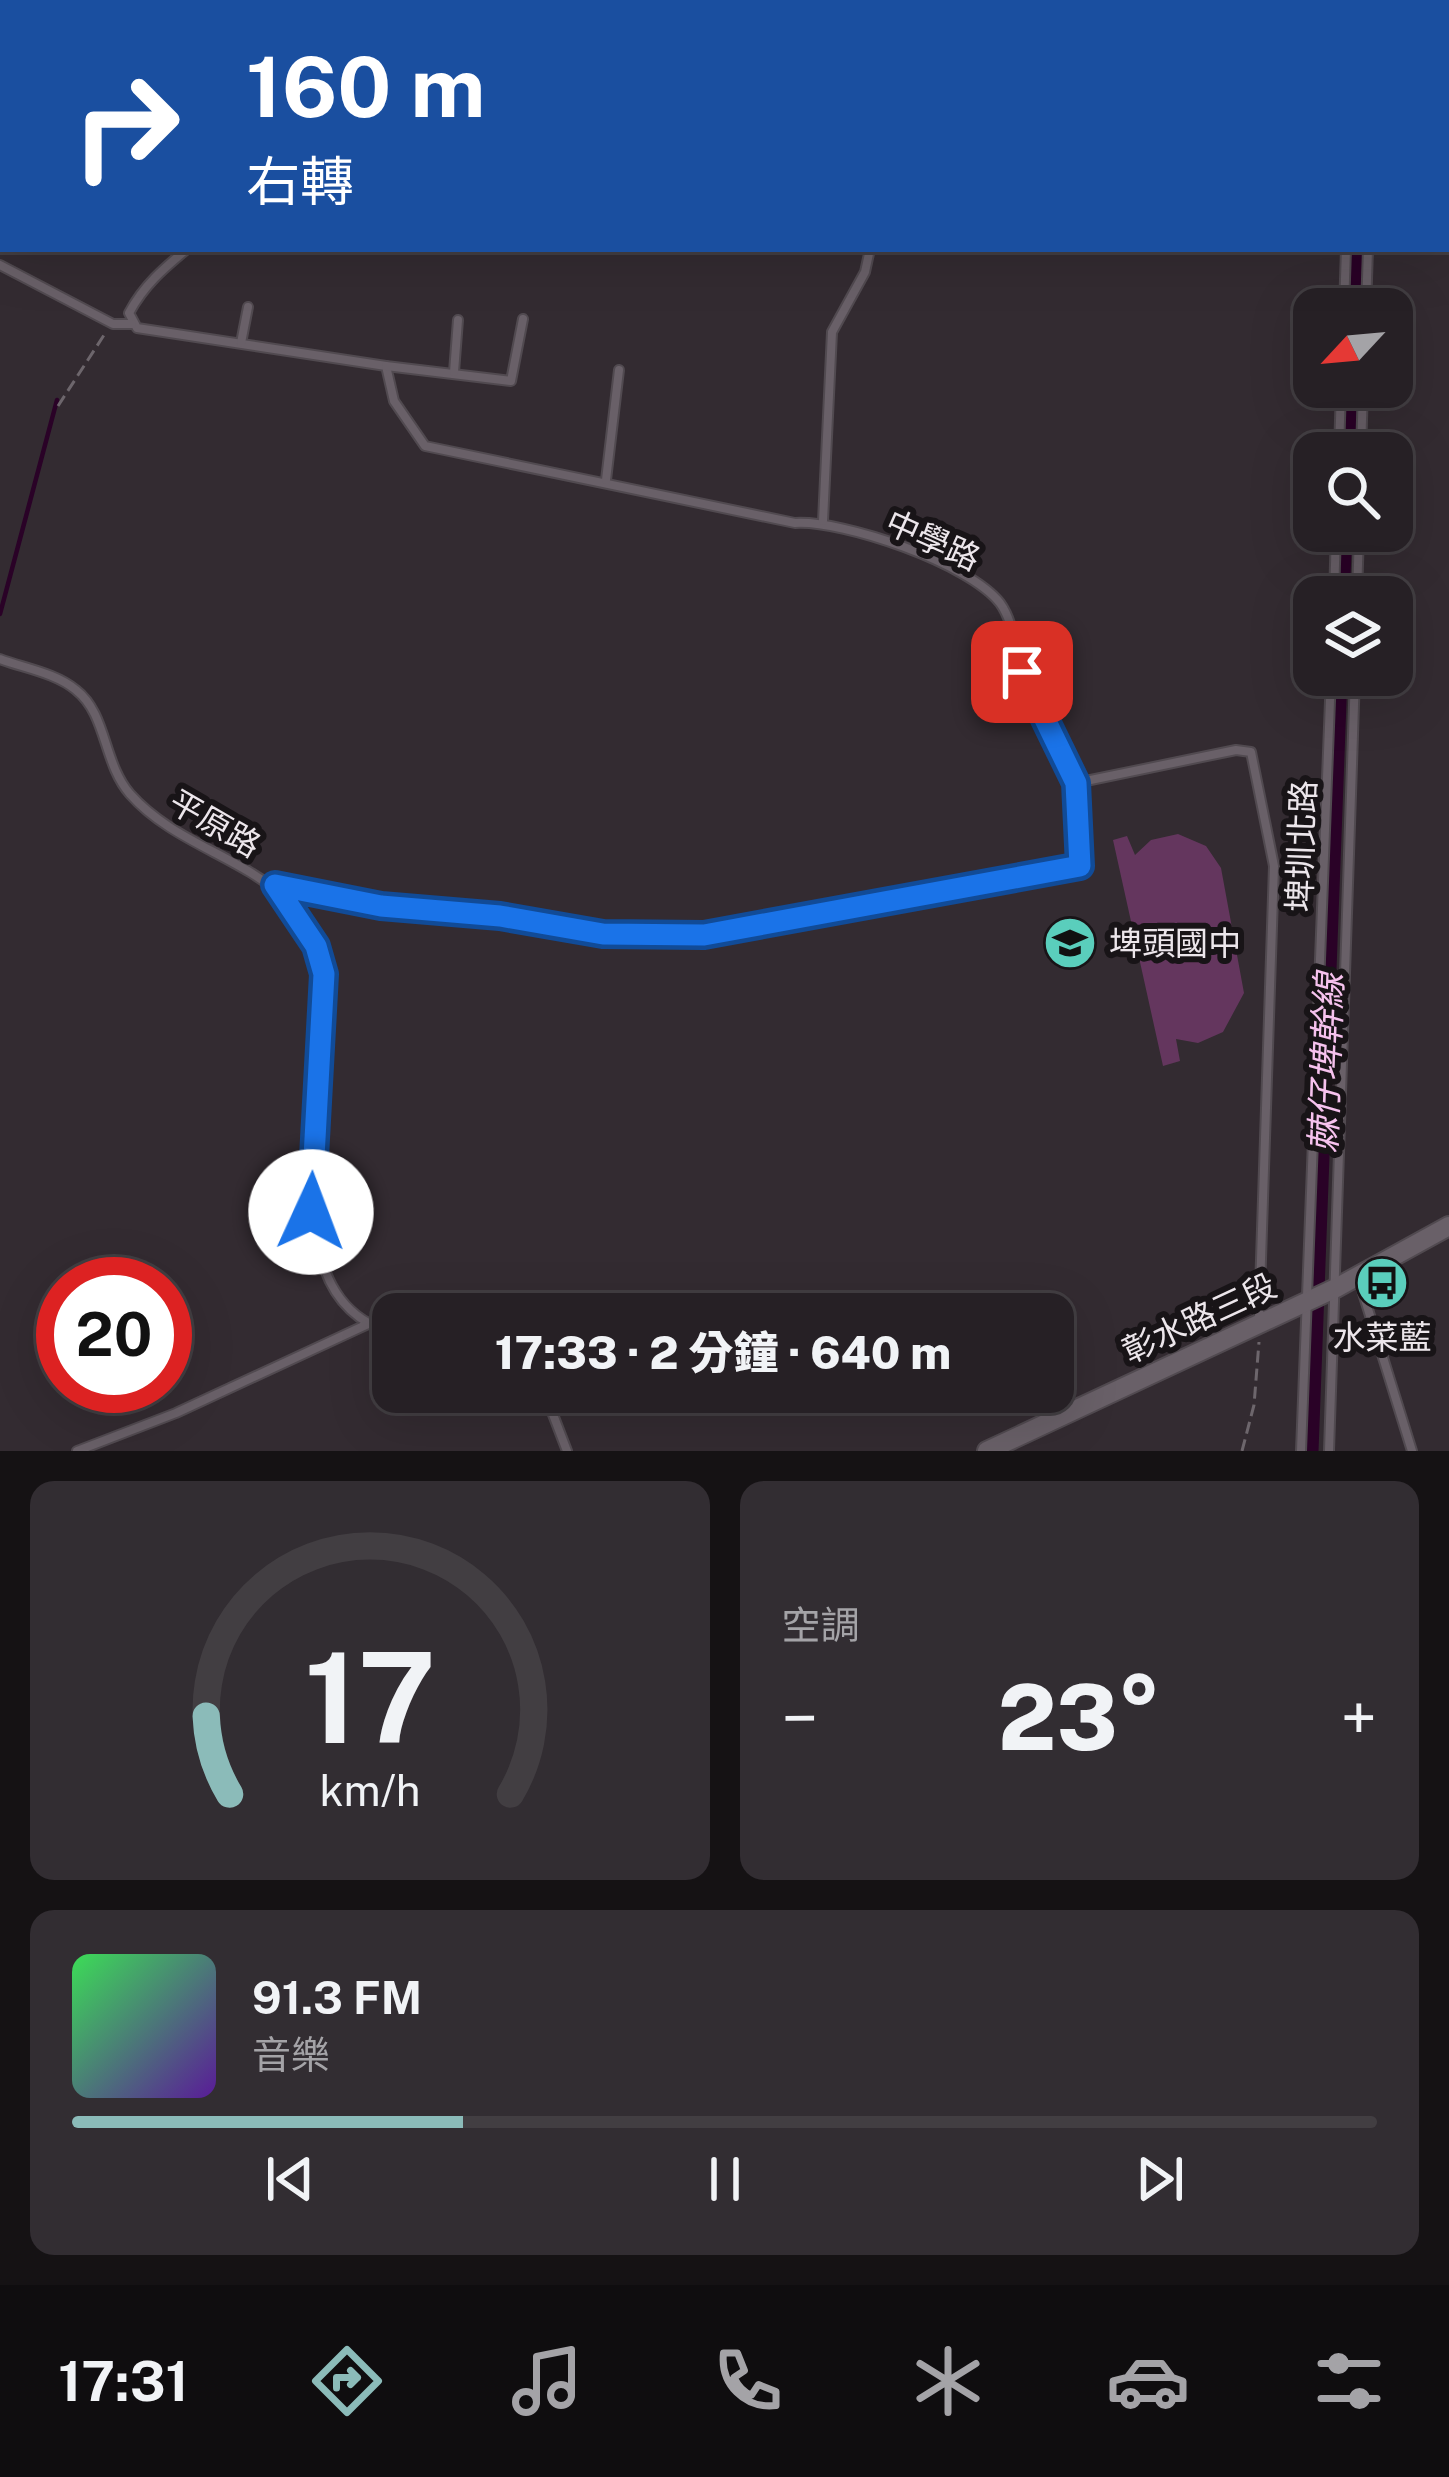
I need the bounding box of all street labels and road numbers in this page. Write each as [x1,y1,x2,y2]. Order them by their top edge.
street label: 中學路 [880,503,986,577]
street label: 埤圳北路 [1280,779,1322,913]
street label: 平原路 [163,782,267,864]
street label: 彰水路三段 [1116,1266,1282,1370]

